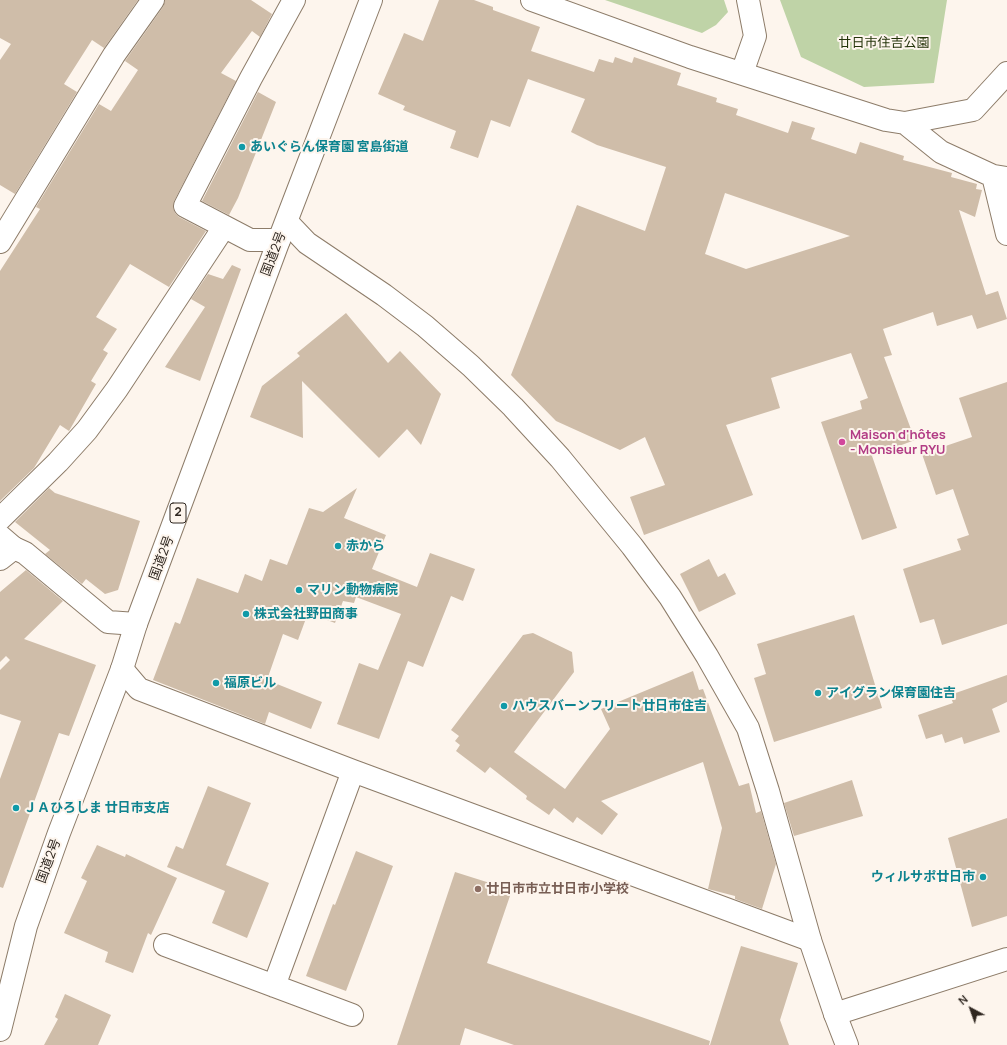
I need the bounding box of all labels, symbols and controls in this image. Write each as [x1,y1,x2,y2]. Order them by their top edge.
park label: 廿日市住吉公園 [839,35,929,51]
place label: あいぐらん保育園 宮島街道 [250,139,409,155]
marker: あいぐらん保育園 宮島街道 [237,142,247,152]
street label: 国道2号 [258,230,290,278]
place label: Maison d'hôtes - Monsieur RYU [850,427,946,458]
marker: Maison d'hôtes - Monsieur RYU [837,437,847,447]
road number: 2 [170,503,186,523]
street label: 国道2号 [147,534,177,582]
place label: 赤から [346,538,385,554]
marker: 赤から [333,541,343,551]
place label: マリン動物病院 [307,582,398,598]
marker: マリン動物病院 [294,585,304,595]
place label: 株式会社野田商事 [254,606,358,622]
marker: 株式会社野田商事 [241,609,251,619]
place label: 福原ビル [224,675,276,691]
marker: 福原ビル [211,678,221,688]
place label: アイグラン保育園住吉 [826,685,956,701]
marker: アイグラン保育園住吉 [813,688,823,698]
place label: ハウスバーンフリート廿日市住吉 [512,698,707,714]
marker: ハウスバーンフリート廿日市住吉 [499,701,509,711]
place label: ＪＡひろしま 廿日市支店 [24,800,170,816]
marker: ＪＡひろしま 廿日市支店 [11,803,21,813]
street label: 国道2号 [34,837,64,885]
place label: ウィルサポ廿日市 [871,869,975,885]
marker: ウィルサポ廿日市 [978,872,988,882]
place label: 廿日市市立廿日市小学校 [486,881,629,897]
marker: 廿日市市立廿日市小学校 [473,884,483,894]
north arrow [951,989,991,1029]
text: N [955,991,971,1008]

